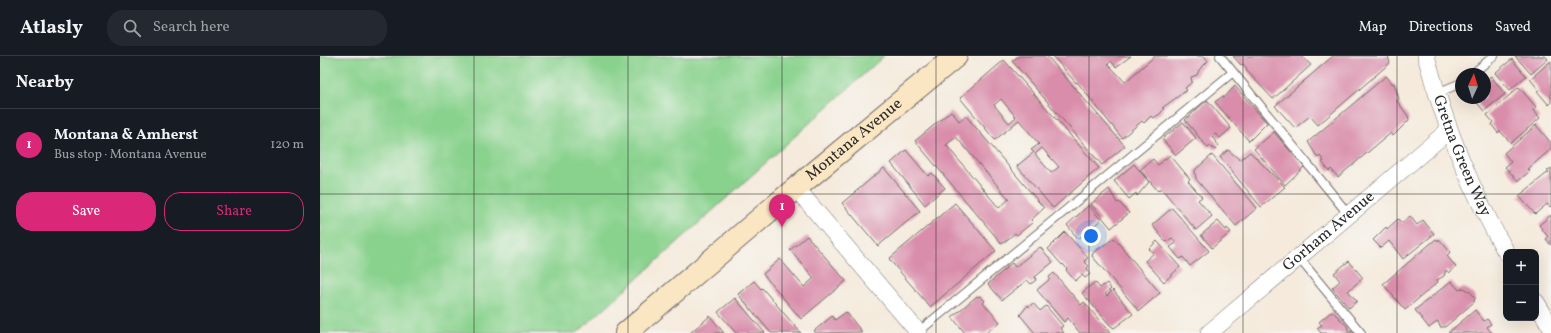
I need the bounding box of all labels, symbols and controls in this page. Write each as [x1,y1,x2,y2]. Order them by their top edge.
search box [107,10,387,46]
text: Atlasly [20,15,83,41]
icon: search [121,17,143,39]
text: Search here [153,17,230,38]
text: Map [1359,18,1387,37]
text: Directions [1409,18,1473,37]
text: Saved [1495,18,1531,37]
north arrow [1455,68,1491,104]
text: Nearby [16,71,74,94]
street label: Gretna Green Way [1427,92,1496,221]
street label: Montana Avenue [801,93,907,186]
text: Montana & Amherst [54,125,198,146]
text: 1 [26,136,32,154]
text: 120 m [270,136,304,154]
text: Bus stop · Montana Avenue [54,146,207,164]
street label: Gorham Avenue [1278,186,1380,277]
button: Save [16,192,156,231]
button: Share [164,192,304,231]
pin: 1 [769,194,795,227]
your location [1081,226,1101,246]
map controls [1503,249,1539,321]
button: + [1503,249,1539,285]
button: − [1503,285,1539,321]

